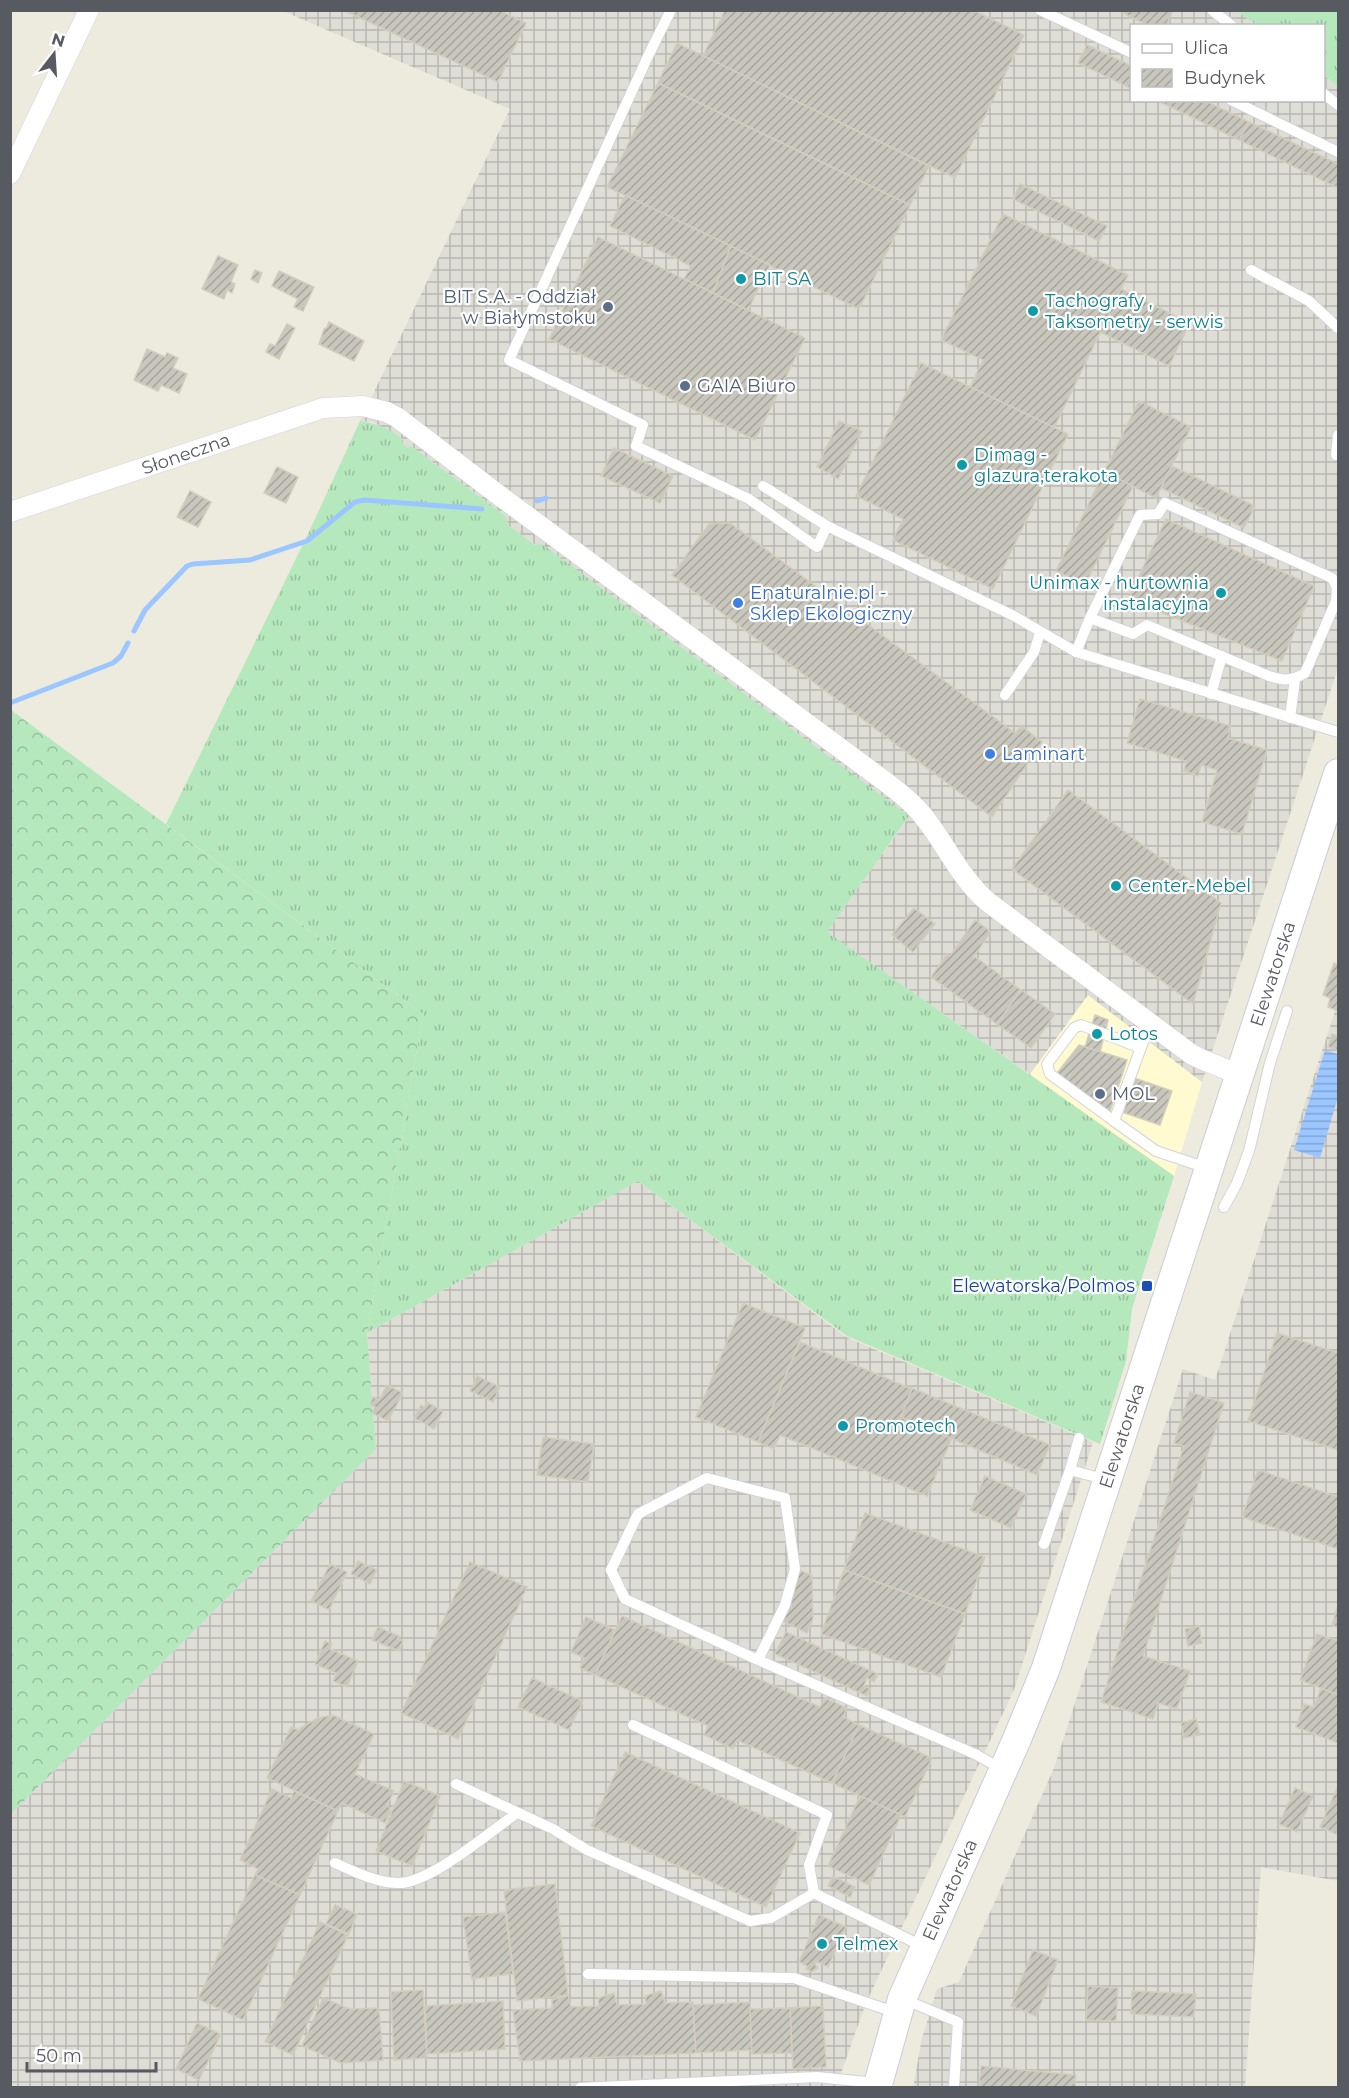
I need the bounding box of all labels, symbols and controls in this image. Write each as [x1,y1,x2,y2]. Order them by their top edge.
north arrow [24,24,84,84]
legend [1130,24,1325,102]
text: N [49,29,67,51]
text: Ulica [1184,37,1229,59]
text: Budynek [1184,67,1266,89]
place label: BIT SA [753,268,811,290]
marker: BIT SA [734,272,748,286]
place label: BIT S.A. - Oddział w Białymstoku [443,286,596,329]
place label: Tachografy , Taksometry - serwis [1045,290,1223,333]
marker: BIT S.A. - Oddział w Białymstoku [601,300,615,314]
marker: Tachografy , Taksometry - serwis [1026,304,1040,318]
place label: GAIA Biuro [697,375,796,397]
marker: GAIA Biuro [678,379,692,393]
street label: Słoneczna [139,429,233,479]
place label: Dimag - glazura,terakota [974,444,1118,487]
marker: Dimag - glazura,terakota [955,458,969,472]
place label: Unimax - hurtownia instalacyjna [1029,572,1209,615]
place label: Enaturalnie.pl - Sklep Ekologiczny [750,582,912,625]
marker: Unimax - hurtownia instalacyjna [1214,586,1228,600]
marker: Enaturalnie.pl - Sklep Ekologiczny [731,596,745,610]
place label: Laminart [1002,743,1085,765]
marker: Laminart [983,747,997,761]
place label: Center-Mebel [1128,875,1251,897]
marker: Center-Mebel [1109,879,1123,893]
street label: Elewatorska [1246,919,1300,1029]
place label: Lotos [1109,1023,1158,1045]
marker: Lotos [1090,1027,1104,1041]
place label: MOL [1112,1083,1155,1105]
marker: MOL [1093,1087,1107,1101]
place label: Elewatorska/Polmos [952,1275,1135,1297]
marker: Elewatorska/Polmos [1140,1279,1154,1293]
street label: Elewatorska [1095,1381,1149,1491]
place label: Promotech [855,1415,956,1437]
marker: Promotech [836,1419,850,1433]
street label: Elewatorska [918,1836,982,1944]
place label: Telmex [834,1933,899,1955]
marker: Telmex [815,1937,829,1951]
scale bar [27,2035,156,2073]
text: 50 m [36,2045,82,2067]

